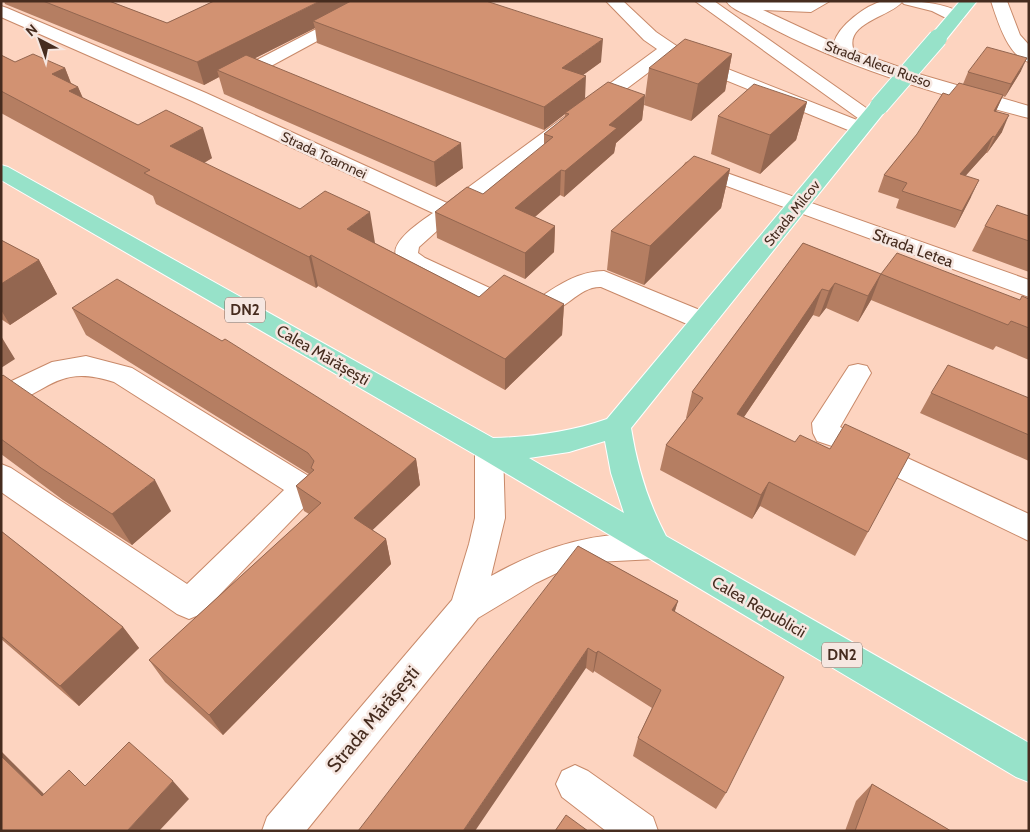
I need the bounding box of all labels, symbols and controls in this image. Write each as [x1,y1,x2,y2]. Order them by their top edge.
north arrow [15,15,65,65]
text: N [22,20,41,40]
street label: Strada Alecu Russo [822,36,934,92]
street label: Strada Toamnei [278,127,370,183]
street label: Strada Milcov [760,176,824,250]
street label: Strada Letea [870,225,956,271]
road number: DN2 [225,298,265,322]
street label: Calea Mărășești [273,321,373,390]
street label: Calea Republicii [709,572,809,642]
road number: DN2 [822,642,862,668]
street label: Strada Mărășești [322,661,425,777]

